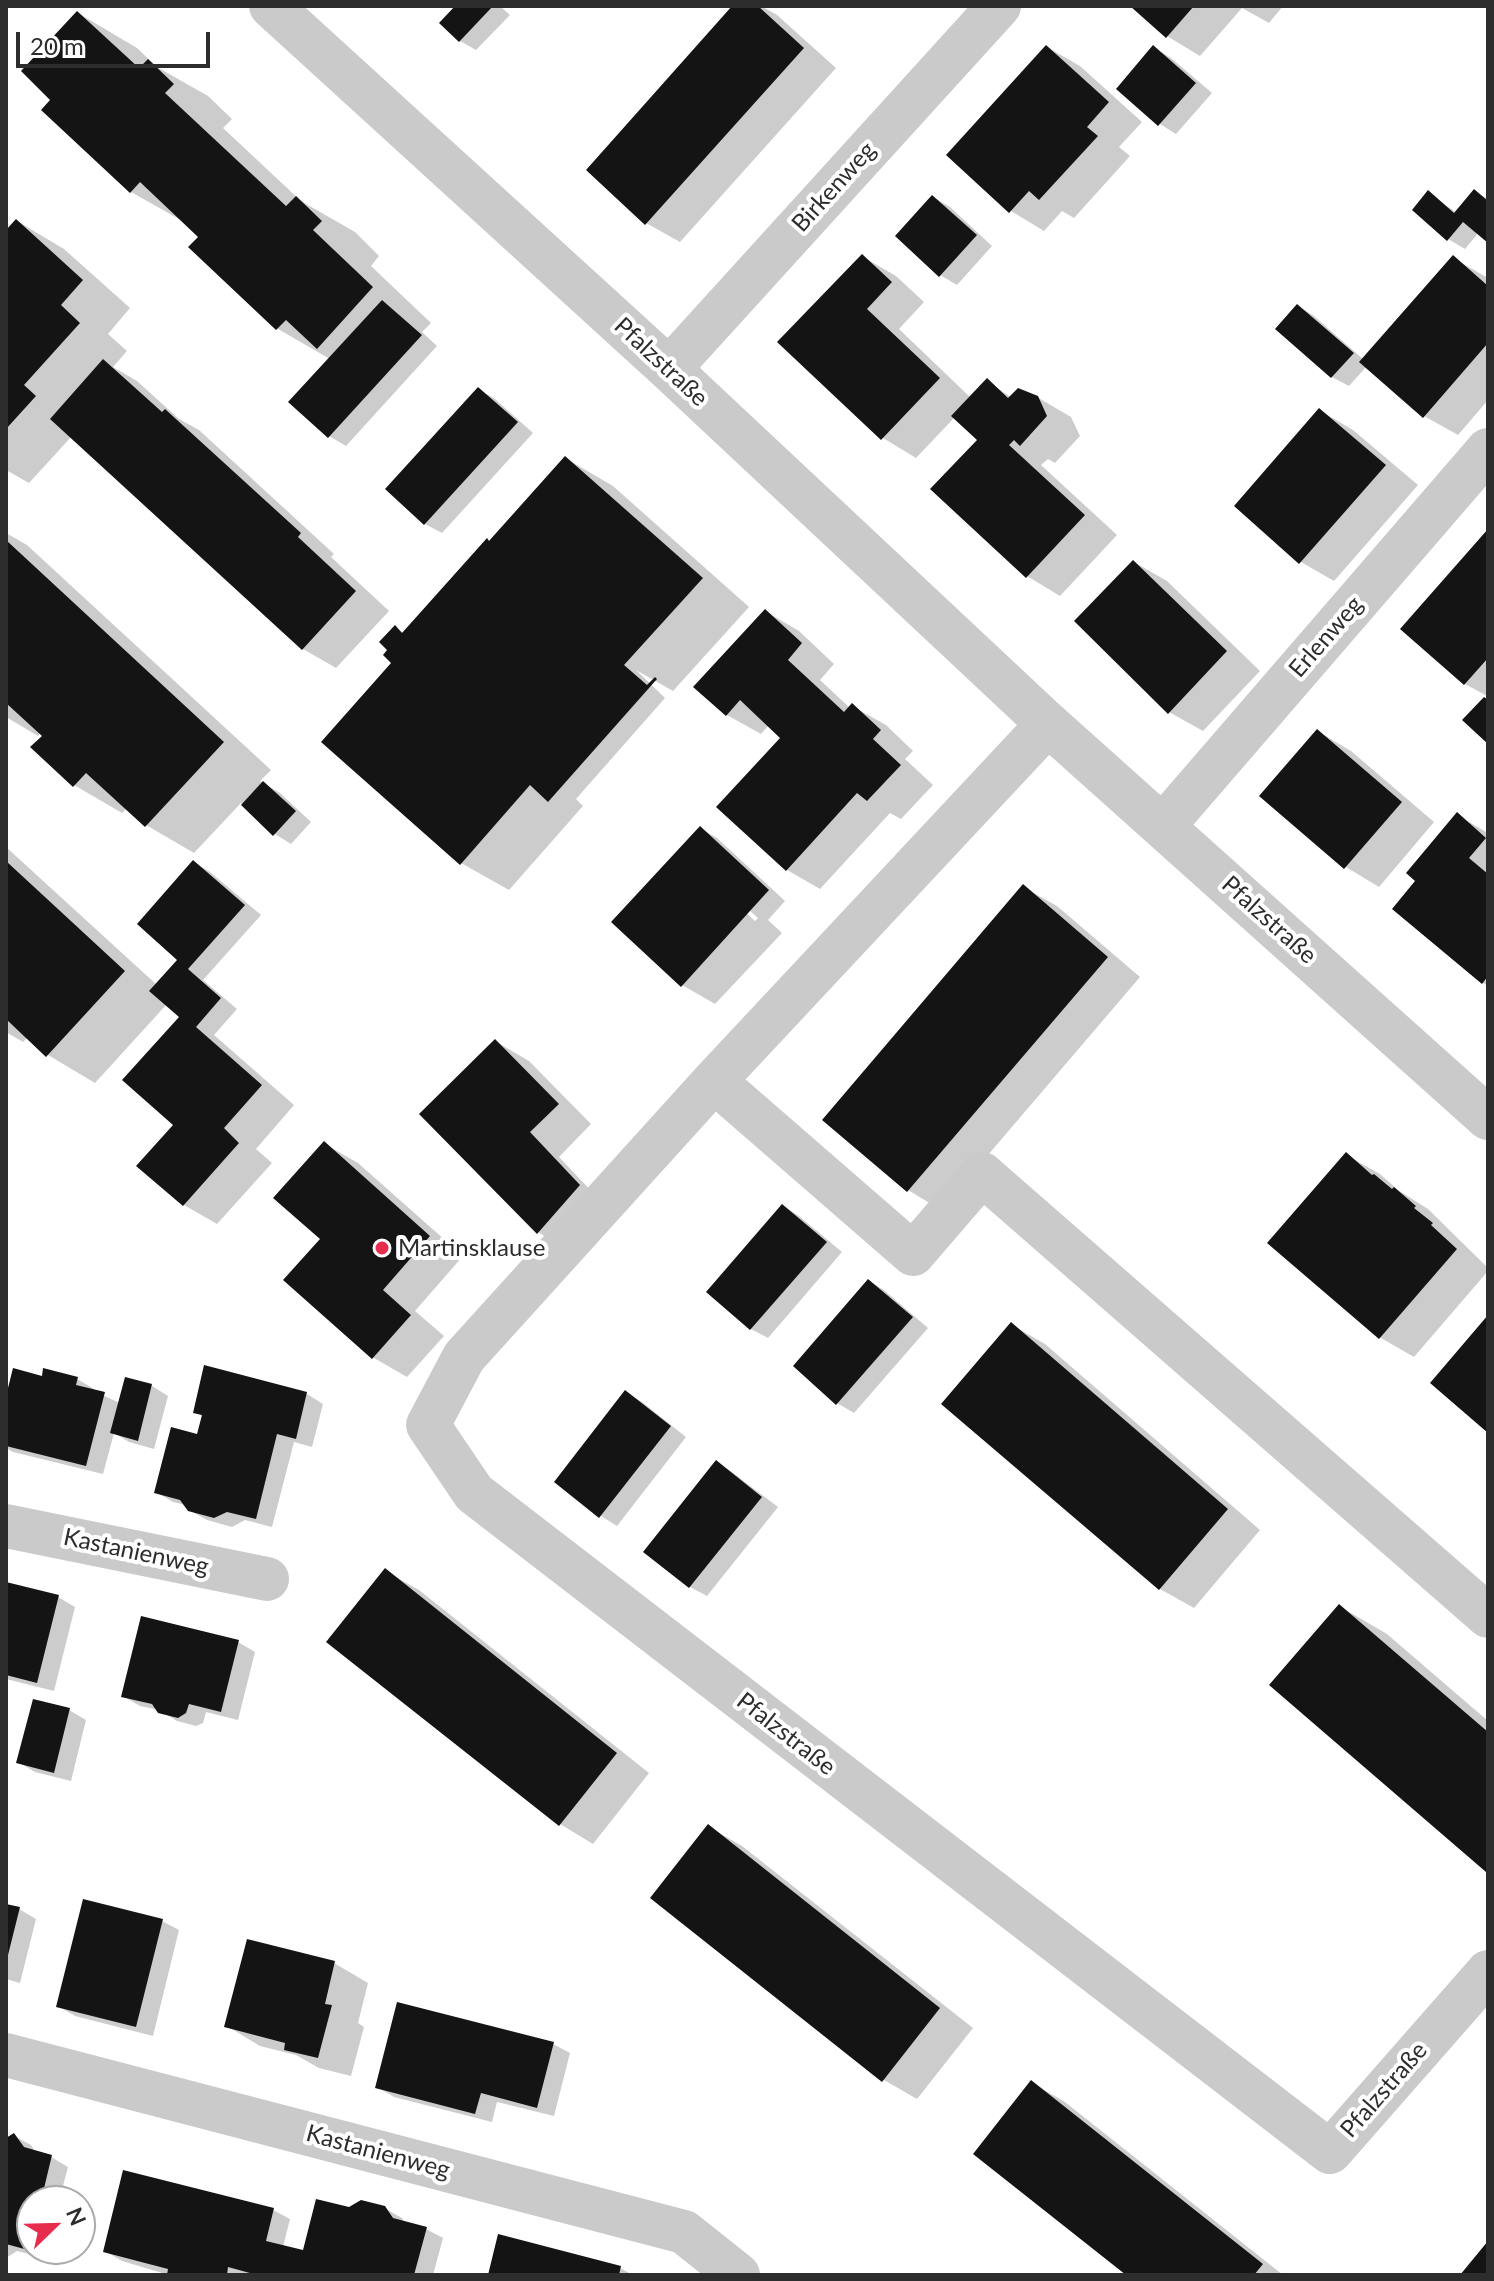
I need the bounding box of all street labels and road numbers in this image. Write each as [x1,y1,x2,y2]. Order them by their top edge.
street label: Birkenweg [786,136,882,238]
street label: Pfalzstraße [608,311,714,413]
street label: Erlenweg [1283,591,1369,683]
street label: Pfalzstraße [1216,870,1322,970]
street label: Kastanienweg [61,1523,211,1581]
street label: Pfalzstraße [731,1687,841,1781]
street label: Pfalzstraße [1335,2036,1433,2144]
street label: Kastanienweg [303,2119,453,2185]

